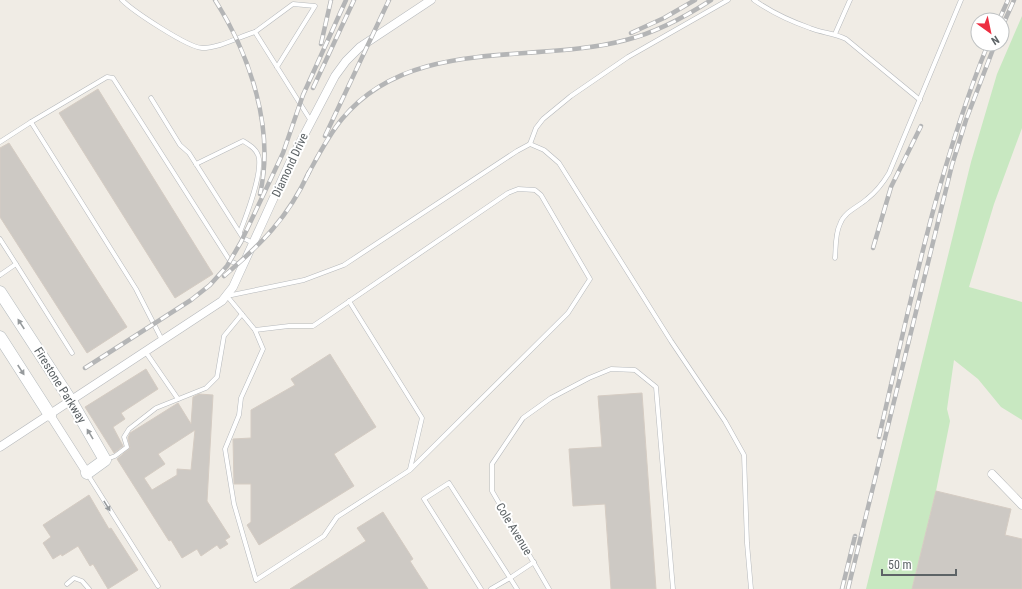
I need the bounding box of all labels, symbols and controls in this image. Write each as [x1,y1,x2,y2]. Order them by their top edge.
north arrow [970,12,1010,52]
text: N [989,33,1002,47]
street label: Diamond Drive [269,130,311,199]
one-way arrow [17,319,25,329]
street label: Firestone Parkway [31,345,89,425]
one-way arrow [17,364,25,375]
one-way arrow [87,428,94,440]
one-way arrow [104,500,111,511]
street label: Cole Avenue [493,500,535,558]
scale bar [882,551,956,577]
text: 50 m [888,558,912,572]

